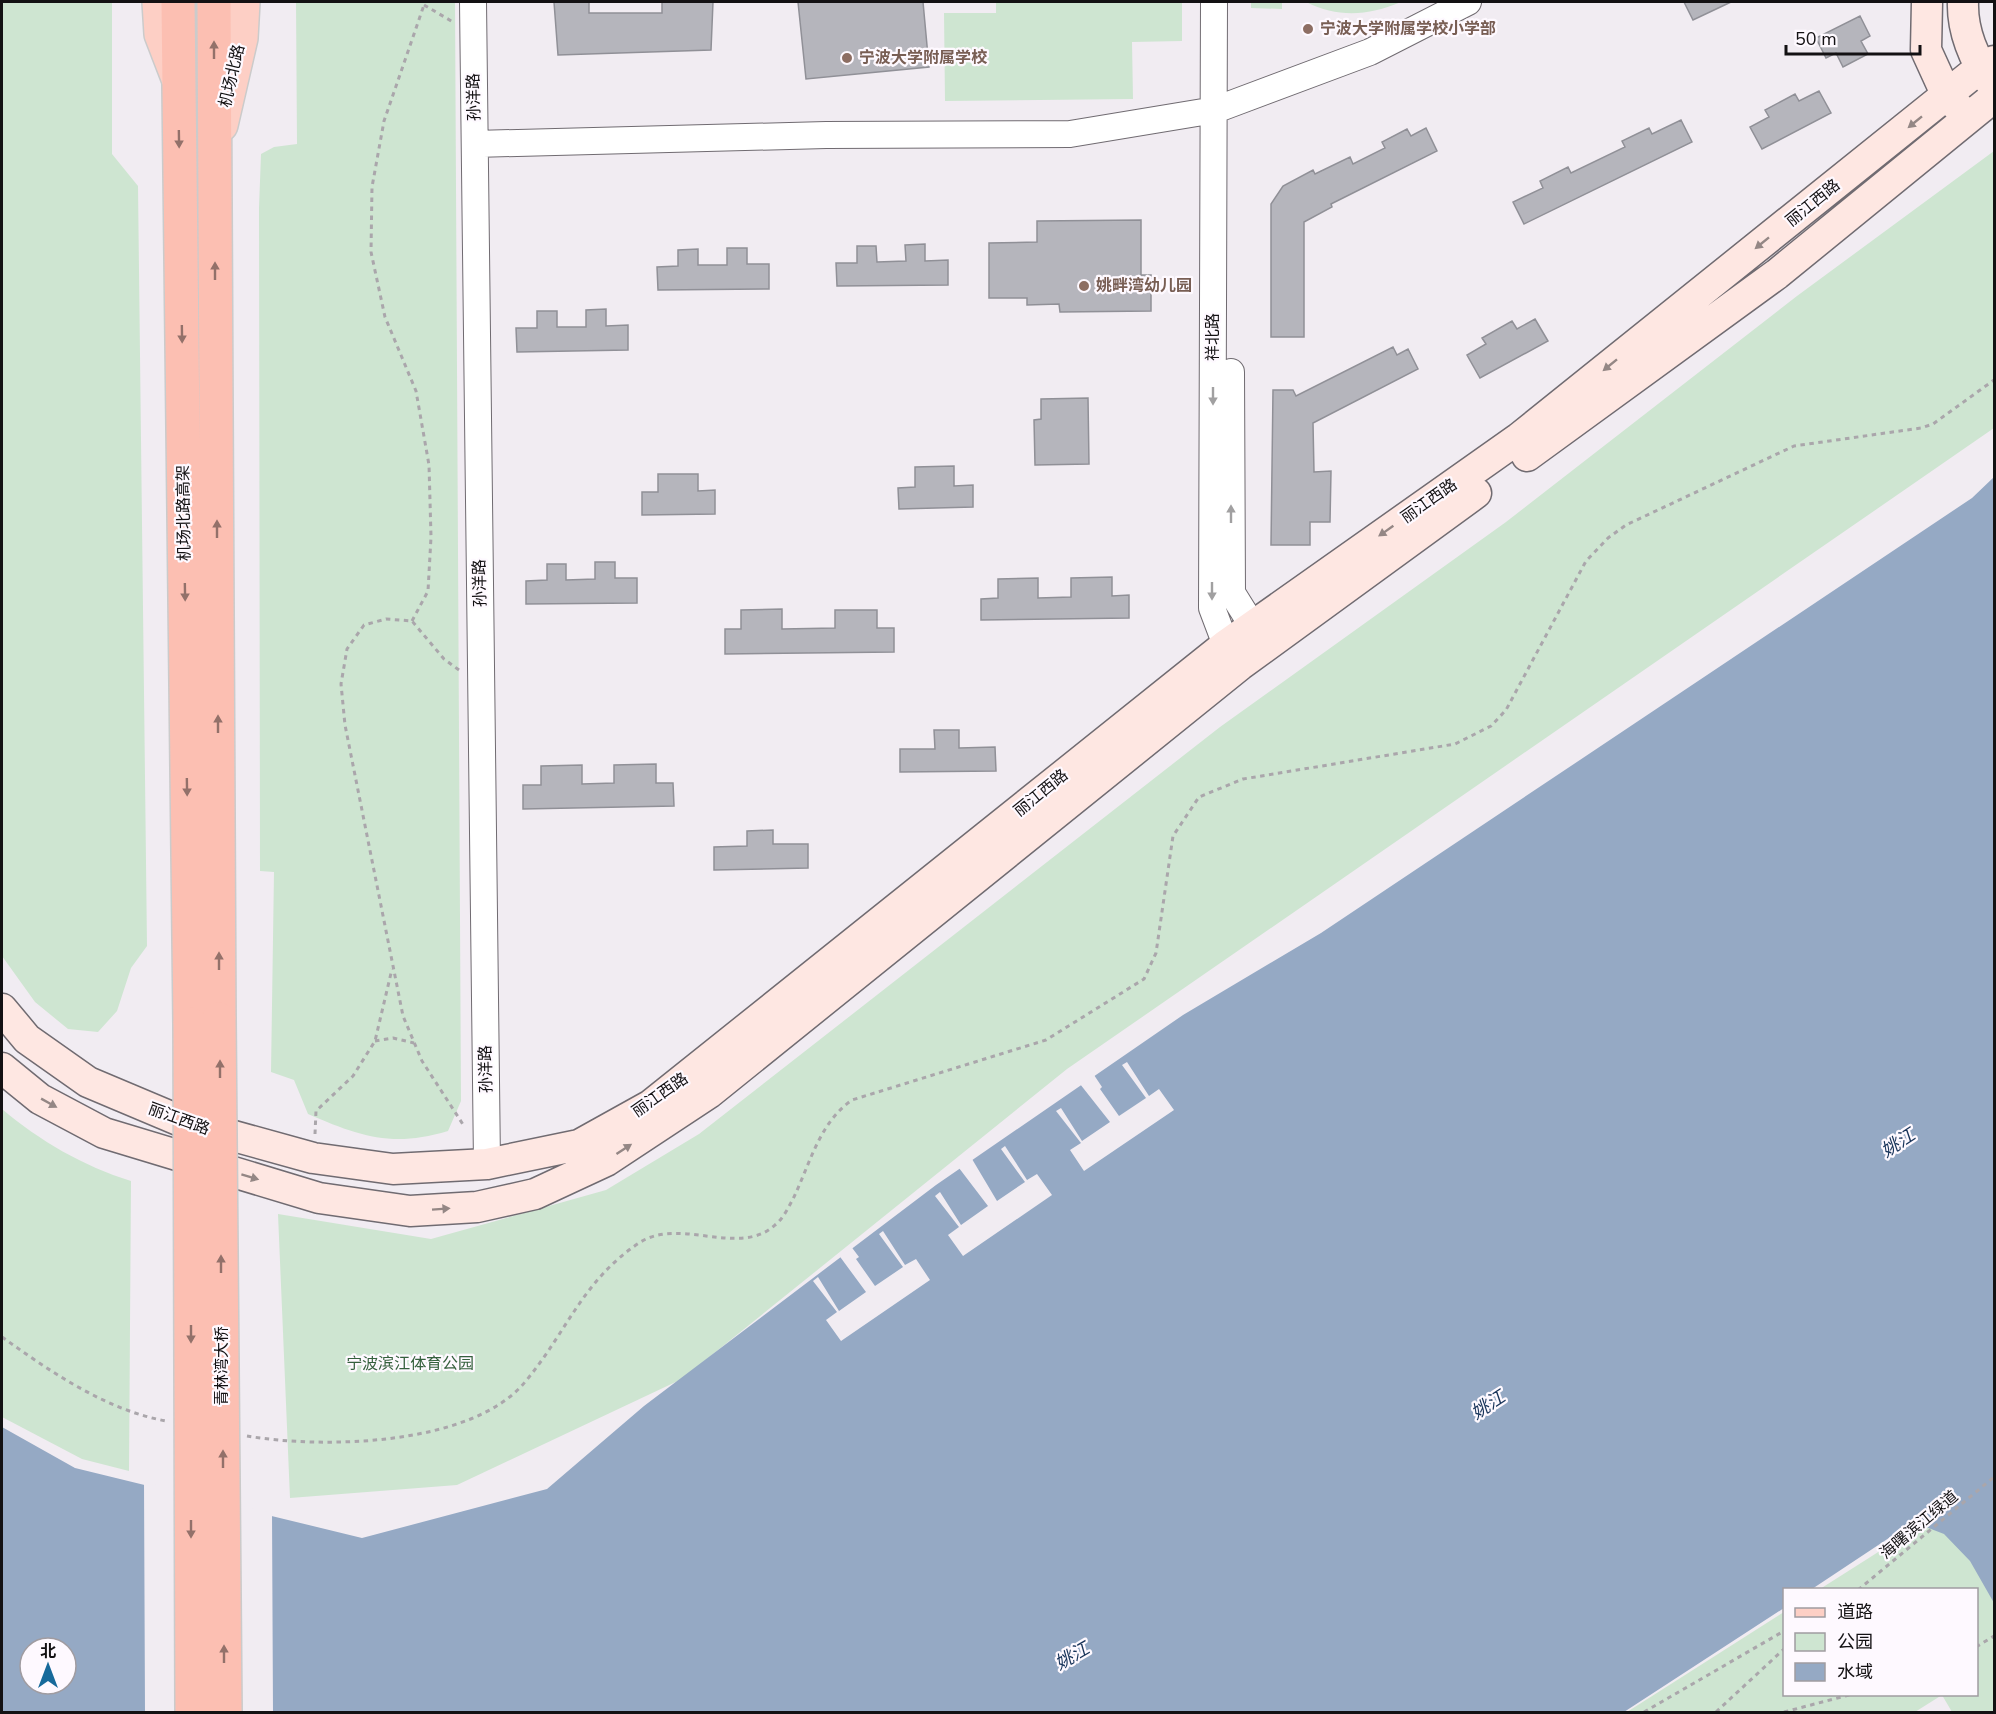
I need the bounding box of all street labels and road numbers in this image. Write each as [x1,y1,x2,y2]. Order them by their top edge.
street label: 机场北路 [214,42,250,110]
street label: 孙洋路 [463,73,485,121]
street label: 丽江西路 [1781,174,1845,232]
street label: 祥北路 [1202,313,1224,361]
street label: 机场北路高架 [172,465,196,561]
street label: 丽江西路 [1396,474,1462,528]
street label: 孙洋路 [469,559,491,607]
street label: 丽江西路 [1009,764,1073,822]
street label: 孙洋路 [475,1045,497,1093]
street label: 丽江西路 [627,1068,693,1122]
street label: 丽江西路 [145,1098,213,1140]
street label: 青林湾大桥 [211,1326,233,1406]
street label: 海曙滨江绿道 [1875,1486,1963,1564]

